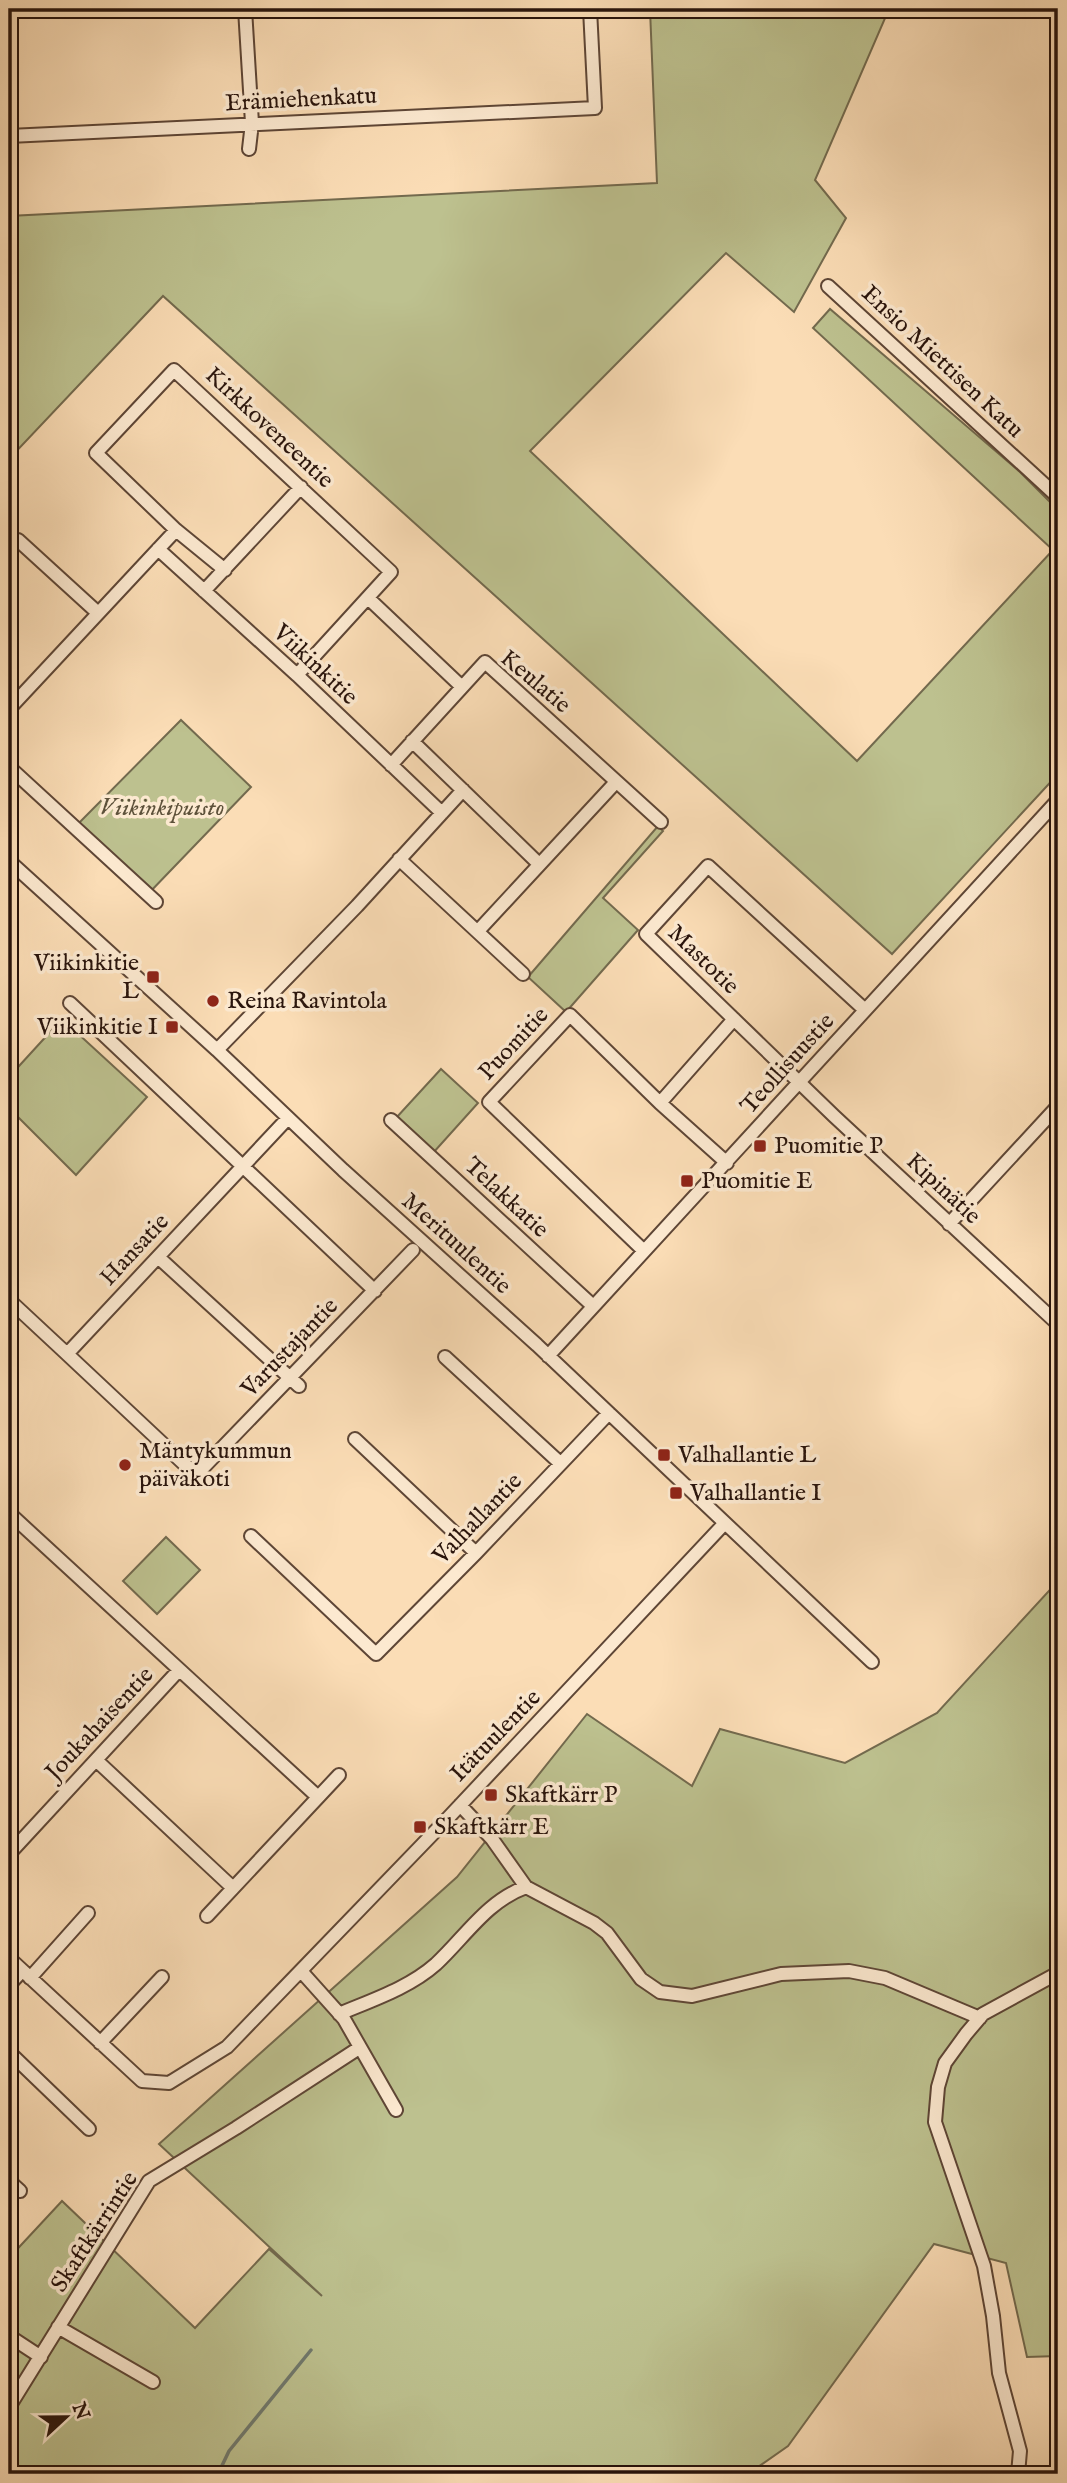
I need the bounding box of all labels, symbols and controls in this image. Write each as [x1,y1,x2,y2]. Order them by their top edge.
street label: Erämiehenkatu [224,81,378,119]
street label: Ensio Miettisen Katu [854,279,1030,445]
street label: Kirkkoveneentie [198,360,340,496]
street label: Viikinkitie [265,617,364,712]
street label: Keulatie [493,643,577,721]
park label: Viikinkipuisto [100,793,224,824]
street label: Mastotie [661,918,745,1002]
place label: Viikinkitie L [33,948,140,1007]
marker: Viikinkitie L [145,969,161,985]
place label: Reina Ravintola [227,986,388,1017]
marker: Reina Ravintola [205,993,221,1009]
street label: Puomitie [472,1001,556,1087]
street label: Teollisuustie [734,1007,842,1121]
place label: Viikinkitie I [36,1012,158,1043]
marker: Viikinkitie I [164,1019,180,1035]
place label: Puomitie P [774,1131,883,1162]
marker: Puomitie P [752,1138,768,1154]
street label: Kipinätie [899,1146,987,1232]
street label: Telakkatie [457,1151,555,1245]
place label: Puomitie E [701,1166,813,1197]
marker: Puomitie E [679,1173,695,1189]
street label: Merituulentie [395,1186,517,1302]
street label: Hansatie [94,1207,176,1293]
street label: Varustajantie [234,1291,345,1405]
place label: Mäntykummun päiväkoti [139,1436,292,1495]
place label: Valhallantie L [677,1440,817,1471]
marker: Valhallantie L [656,1447,672,1463]
marker: Mäntykummun päiväkoti [117,1457,133,1473]
street label: Valhallantie [426,1466,529,1572]
place label: Valhallantie I [689,1478,822,1509]
marker: Valhallantie I [668,1485,684,1501]
street label: Joukahaisentie [37,1660,161,1790]
street label: Itätuulentie [444,1683,548,1789]
place label: Skaftkärr P [505,1780,618,1811]
marker: Skaftkärr P [483,1787,499,1803]
place label: Skaftkärr E [434,1812,549,1843]
marker: Skaftkärr E [412,1819,428,1835]
street label: Skaftkärrintie [44,2166,146,2298]
north arrow [32,2382,102,2452]
text: N [65,2398,94,2424]

